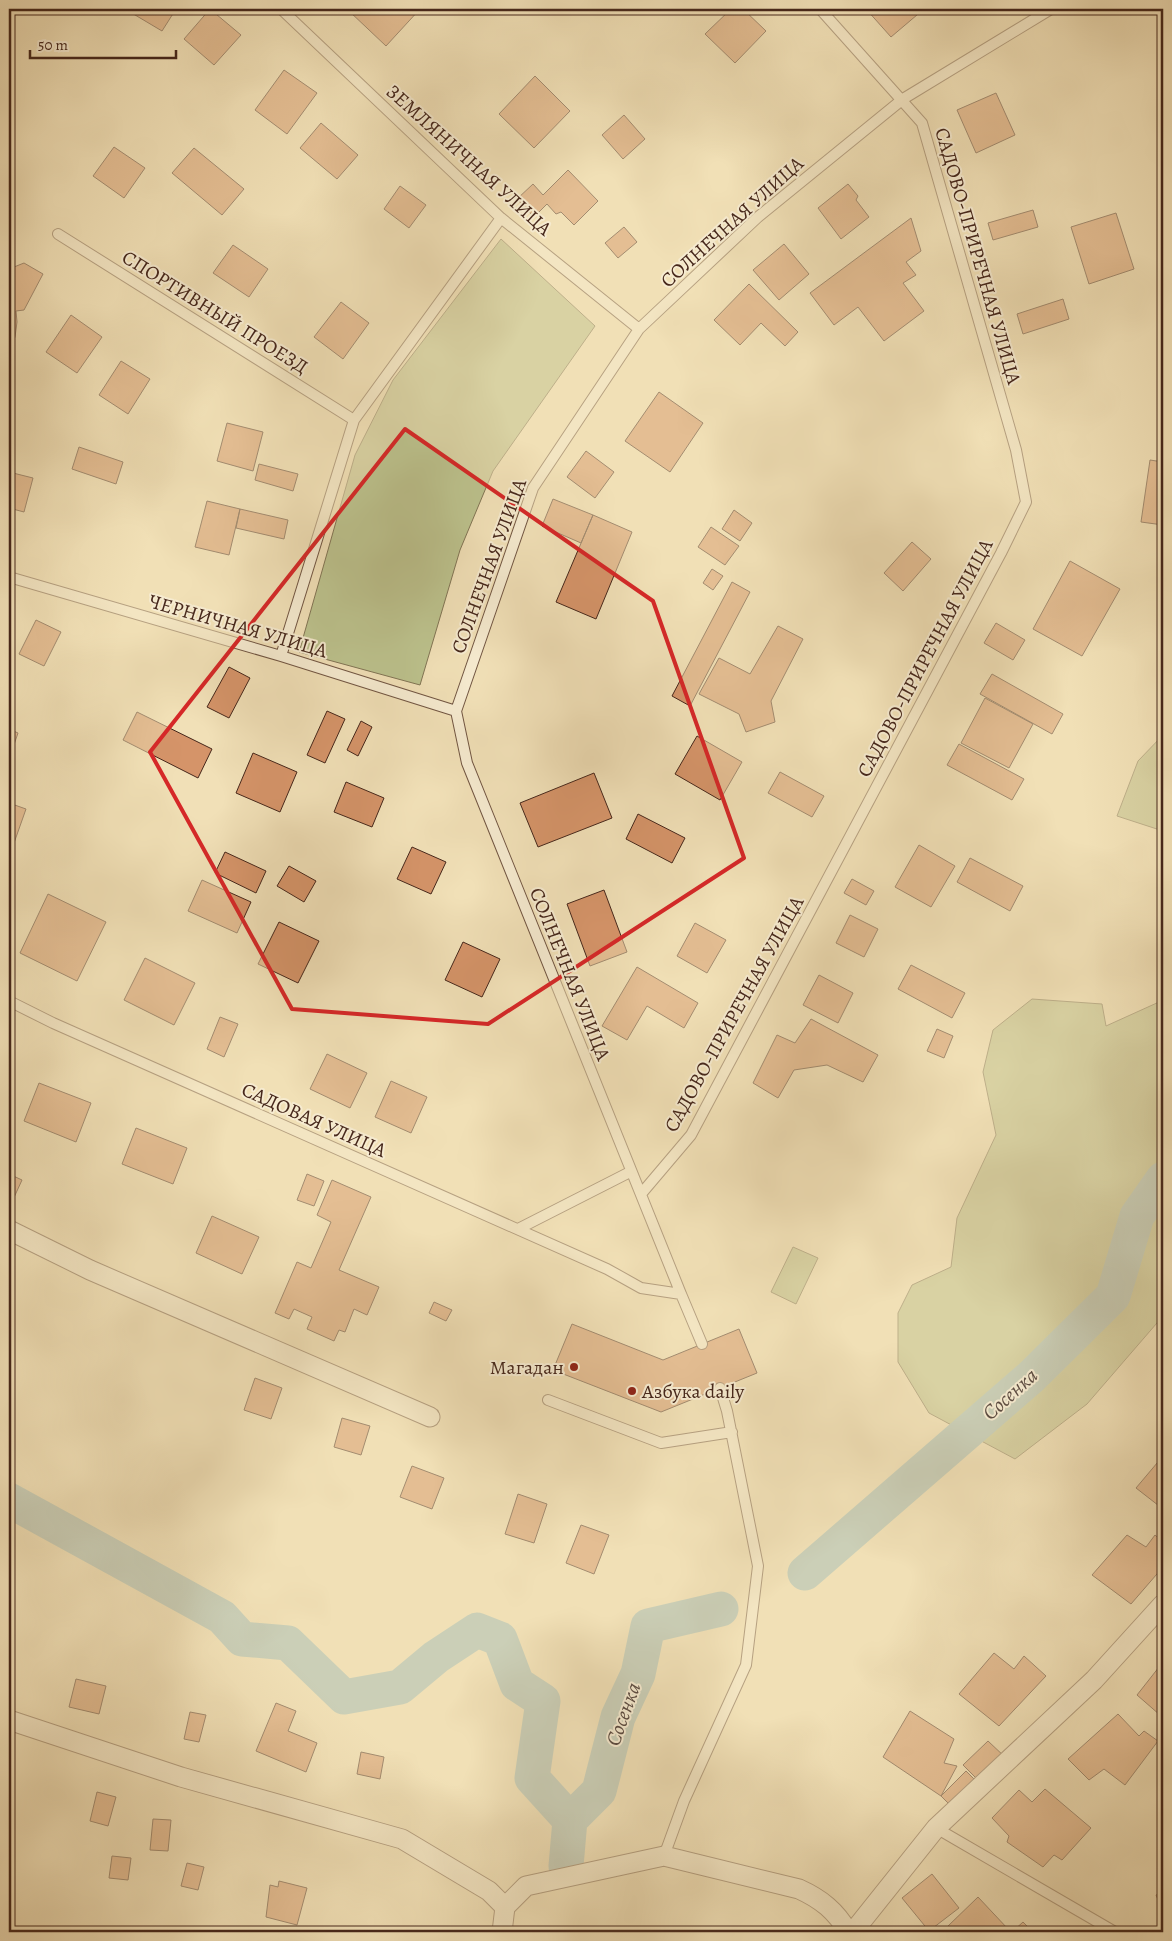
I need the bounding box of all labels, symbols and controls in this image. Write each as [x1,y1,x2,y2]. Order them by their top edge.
scale bar [30,28,176,60]
text: 50 m [38,35,68,55]
street label: ЗЕМЛЯНИЧНАЯ УЛИЦА [380,78,558,242]
street label: САДОВО-ПРИРЕЧНАЯ УЛИЦА [928,125,1028,388]
street label: СОЛНЕЧНАЯ УЛИЦА [655,150,810,294]
street label: СПОРТИВНЫЙ ПРОЕЗД [117,244,313,380]
street label: СОЛНЕЧНАЯ УЛИЦА [445,475,533,657]
street label: САДОВО-ПРИРЕЧНАЯ УЛИЦА [851,534,999,782]
street label: ЧЕРНИЧНАЯ УЛИЦА [146,588,331,664]
street label: СОЛНЕЧНАЯ УЛИЦА [523,884,617,1065]
street label: САДОВО-ПРИРЕЧНАЯ УЛИЦА [658,891,810,1137]
street label: САДОВАЯ УЛИЦА [237,1076,391,1164]
place label: Магадан [490,1354,564,1381]
marker: Магадан [568,1361,580,1373]
water label: Сосенка [976,1362,1044,1426]
place label: Азбука daily [641,1378,745,1405]
marker: Азбука daily [626,1385,638,1397]
water label: Сосенка [599,1678,647,1750]

